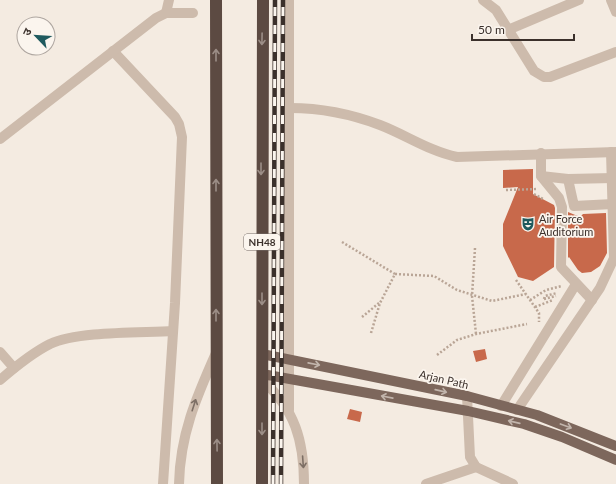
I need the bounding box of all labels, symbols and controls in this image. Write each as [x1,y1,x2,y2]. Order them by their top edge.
north arrow [16,16,56,56]
scale bar [472,16,574,42]
text: 50 m [478,22,505,37]
text: उ [19,25,34,37]
one-way arrow [258,32,266,45]
one-way arrow [212,49,220,62]
one-way arrow [257,162,265,175]
one-way arrow [212,179,220,192]
place label: Air Force Auditorium [539,212,593,238]
theatre icon: Air Force Auditorium [520,216,536,232]
road number: NH48 [244,234,280,250]
one-way arrow [258,292,266,305]
one-way arrow [212,309,220,322]
one-way arrow [307,360,320,368]
street label: Arjan Path [418,367,470,391]
one-way arrow [434,387,447,395]
one-way arrow [380,393,393,401]
one-way arrow [191,398,198,411]
one-way arrow [508,417,521,425]
one-way arrow [258,422,266,435]
one-way arrow [560,422,572,430]
one-way arrow [213,439,221,452]
one-way arrow [300,455,307,468]

